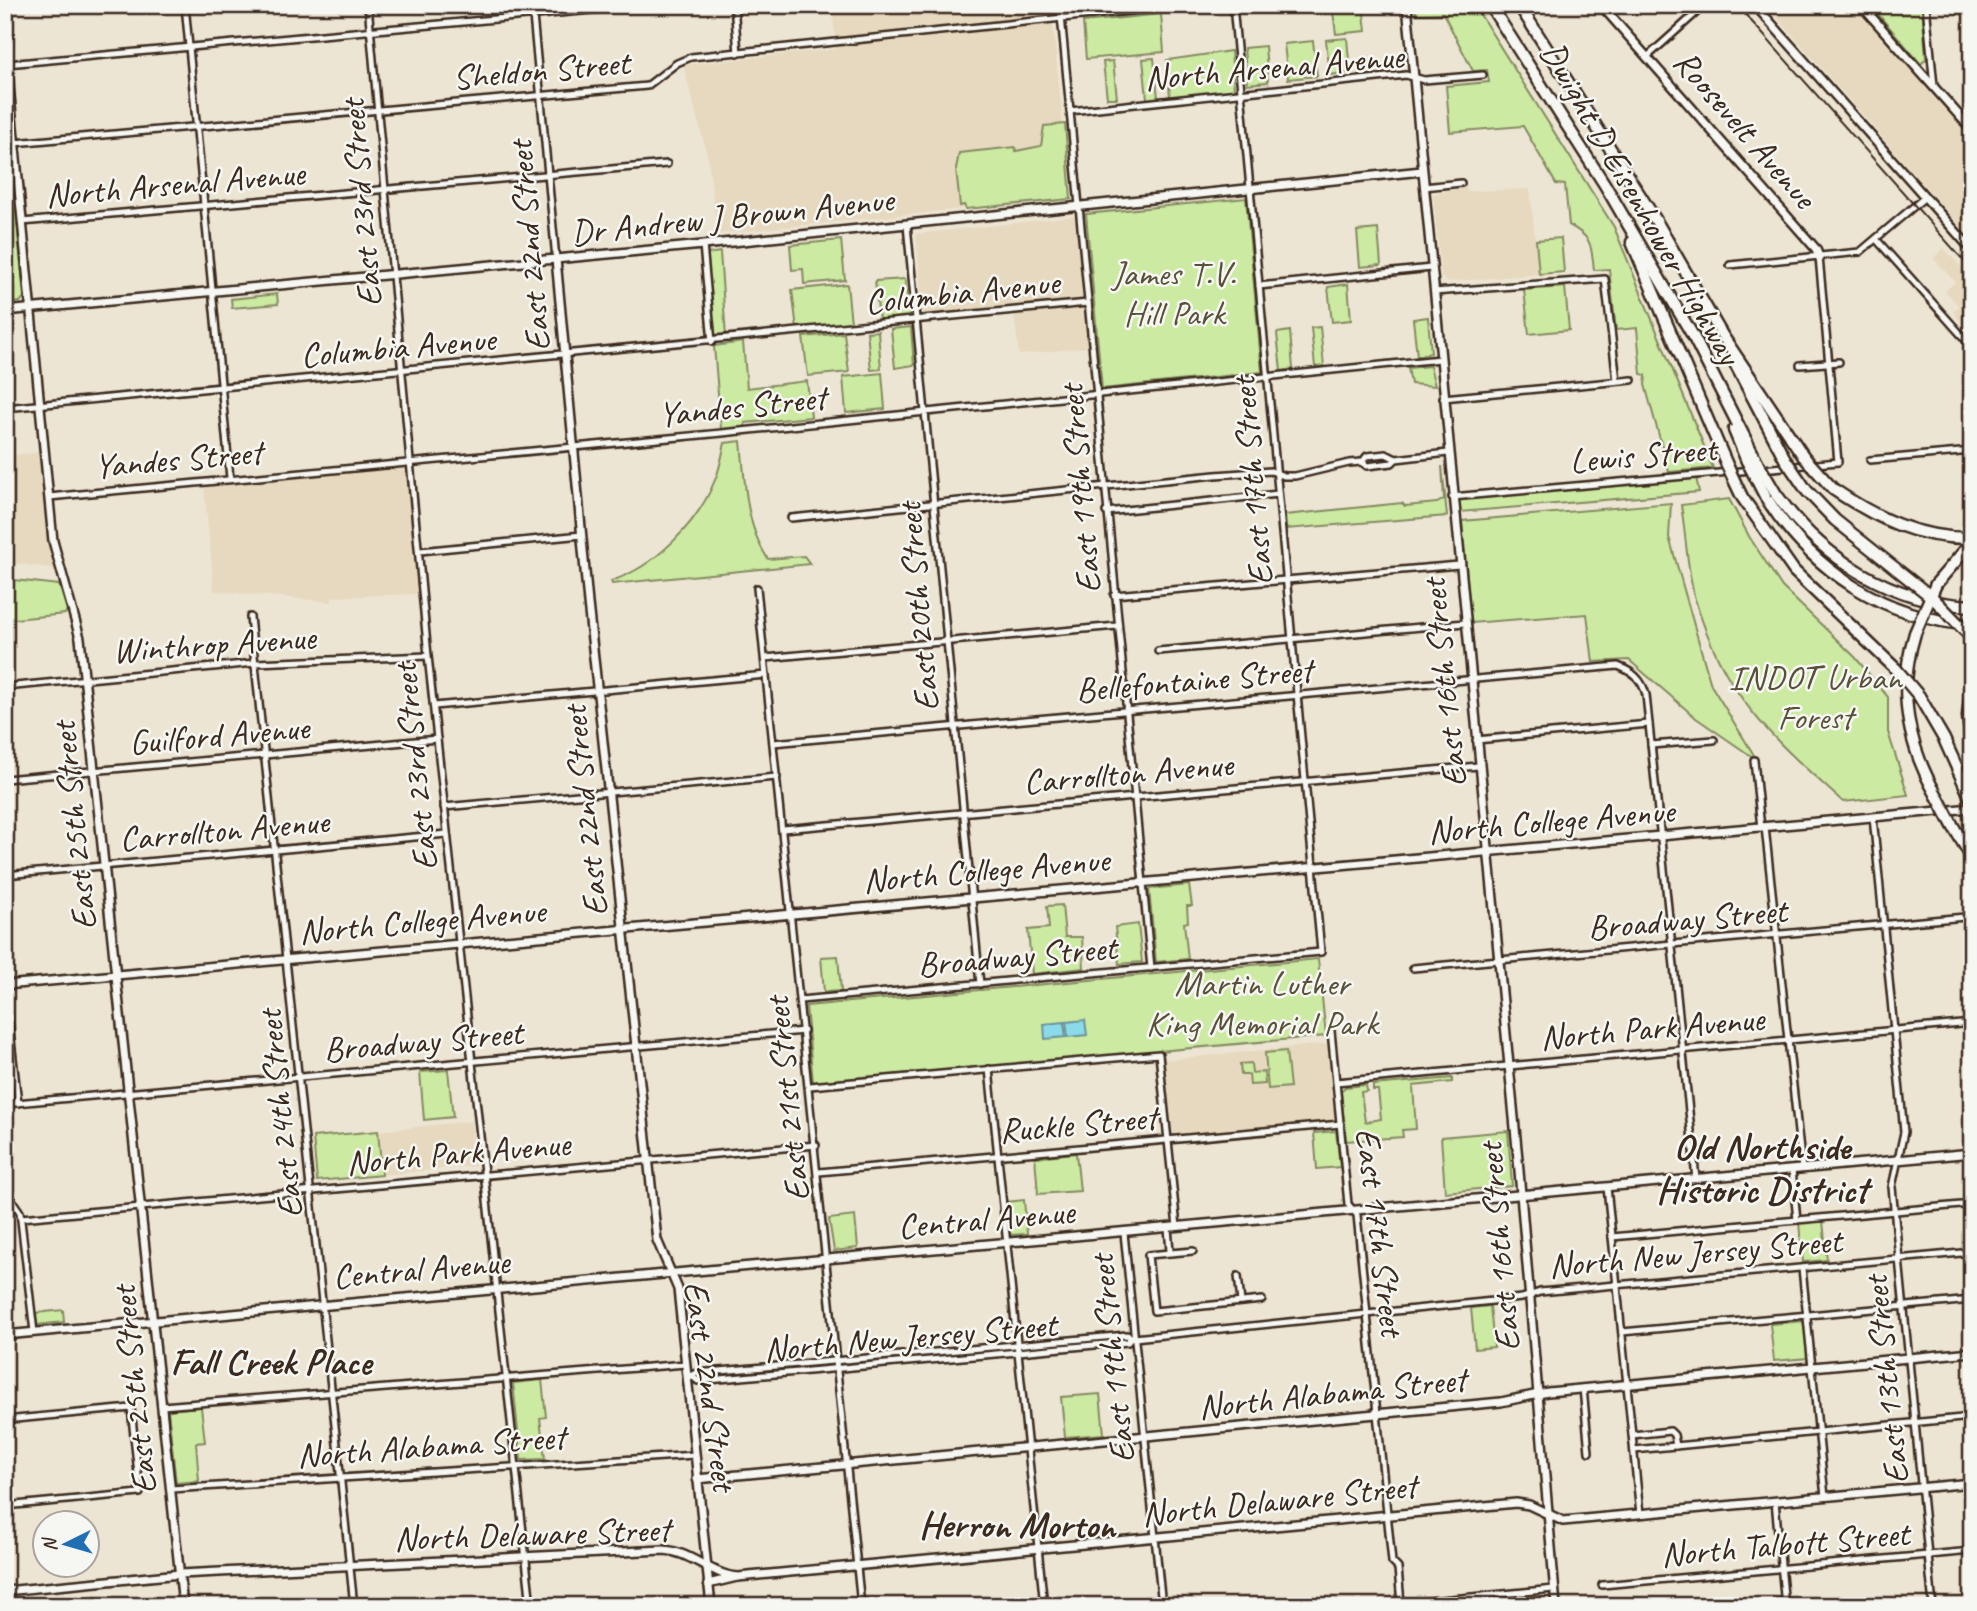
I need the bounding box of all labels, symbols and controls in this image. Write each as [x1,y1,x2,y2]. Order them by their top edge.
street label: North Arsenal Avenue [1143,33,1408,101]
street label: Dwight D Eisenhower Highway [1530,34,1753,375]
street label: Sheldon Street [451,40,635,100]
street label: Roosevelt Avenue [1664,40,1828,220]
street label: East 23rd Street [329,94,392,308]
street label: East 22nd Street [497,136,561,353]
street label: North Arsenal Avenue [44,150,309,218]
street label: Dr Andrew J Brown Avenue [569,176,898,255]
park label: James T.V. Hill Park [1110,251,1236,336]
street label: Columbia Avenue [863,259,1064,325]
street label: Columbia Avenue [299,316,500,378]
street label: East 17th Street [1220,372,1284,587]
street label: Yandes Street [656,374,832,437]
street label: East 19th Street [1048,380,1112,595]
street label: Lewis Street [1568,426,1722,484]
street label: Yandes Street [92,429,268,489]
street label: East 20th Street [886,498,950,713]
street label: East 16th Street [1410,573,1477,789]
street label: Winthrop Avenue [111,614,319,674]
street label: Bellefontaine Street [1074,647,1318,713]
park label: INDOT Urban Forest [1728,655,1904,740]
street label: East 23rd Street [381,658,448,873]
street label: East 22nd Street [551,700,618,918]
street label: Guilford Avenue [127,704,313,765]
street label: East 25th Street [40,716,107,932]
street label: Carrollton Avenue [1022,741,1237,805]
street label: North College Avenue [1426,788,1679,854]
street label: Carrollton Avenue [118,798,333,862]
street label: North College Avenue [861,837,1114,903]
street label: North College Avenue [297,888,550,954]
street label: Broadway Street [1586,888,1792,950]
street label: Broadway Street [916,925,1122,987]
park label: Martin Luther King Memorial Park [1146,961,1381,1046]
street label: East 21st Street [754,991,820,1203]
street label: North Park Avenue [1538,996,1768,1060]
street label: East 24th Street [246,1004,313,1220]
street label: Broadway Street [322,1010,528,1072]
street label: Ruckle Street [997,1094,1163,1153]
street label: North Park Avenue [344,1121,574,1185]
district label: Old Northside Historic District [1656,1123,1873,1213]
street label: East 17th Street [1345,1126,1415,1342]
street label: East 16th Street [1467,1138,1531,1353]
street label: Central Avenue [896,1189,1079,1249]
street label: North New Jersey Street [1547,1217,1847,1288]
street label: Central Avenue [331,1239,514,1299]
street label: East 19th Street [1078,1249,1145,1465]
street label: East 13th Street [1852,1270,1919,1486]
street label: East 22nd Street [673,1278,747,1497]
street label: East 25th Street [100,1280,167,1496]
street label: North New Jersey Street [762,1301,1062,1372]
district label: Fall Creek Place [171,1338,374,1385]
street label: North Alabama Street [1196,1356,1472,1429]
street label: North Alabama Street [295,1414,571,1478]
street label: North Delaware Street [1139,1463,1423,1537]
district label: Herron Morton [919,1501,1117,1548]
street label: North Delaware Street [393,1507,675,1561]
north arrow [32,1510,102,1580]
street label: North Talbott Street [1659,1510,1914,1577]
text: N [37,1535,63,1552]

